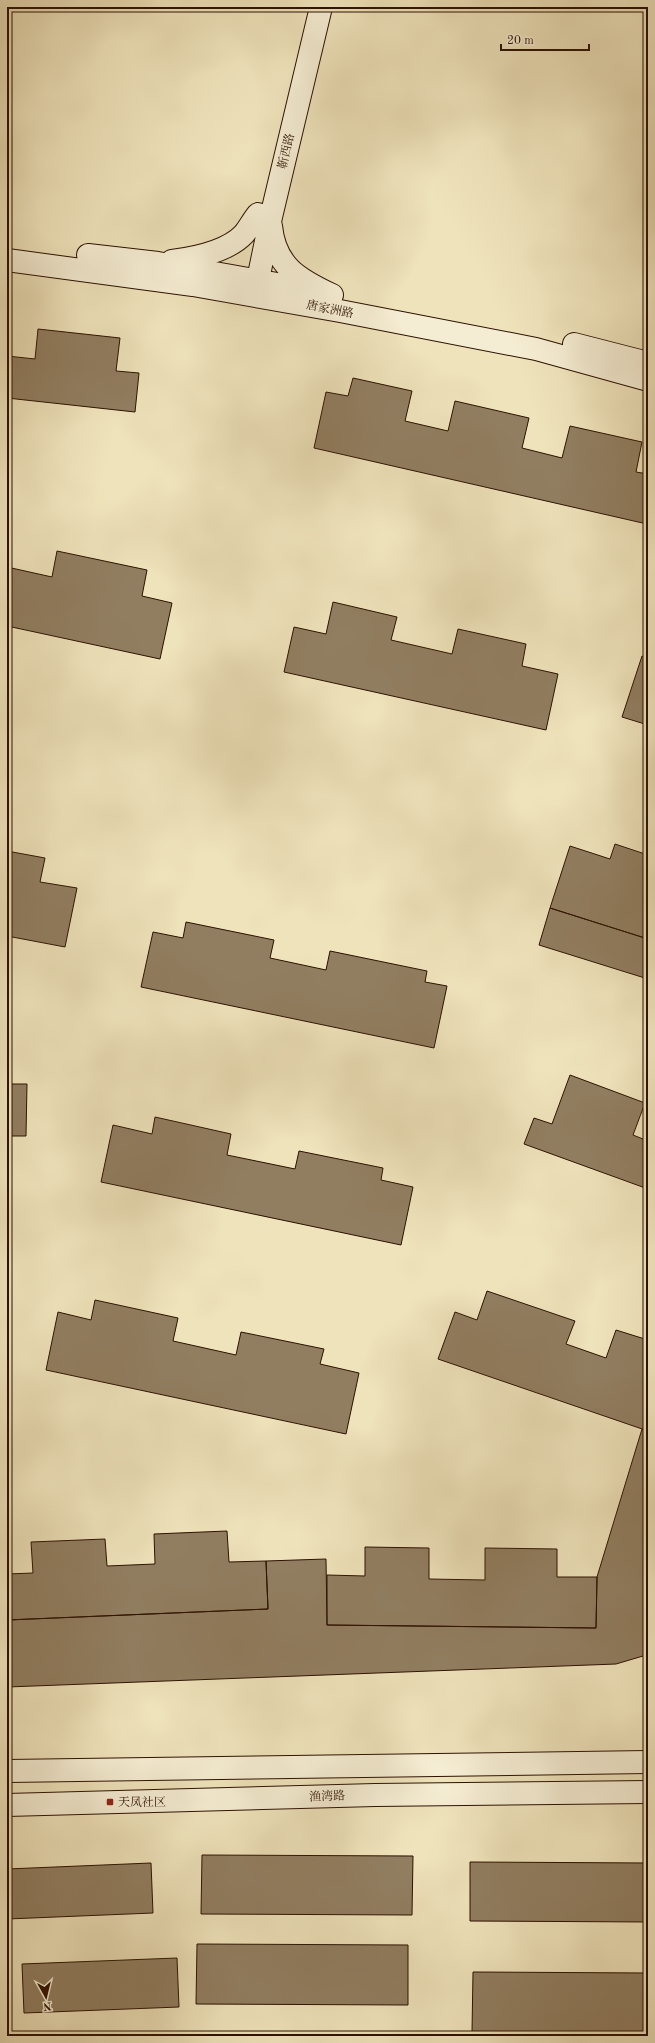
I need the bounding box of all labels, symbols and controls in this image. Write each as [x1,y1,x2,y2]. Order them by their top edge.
scale bar [501,26,589,52]
text: 20 m [507,35,534,47]
street label: 靳西路 [275,132,297,170]
street label: 唐家洲路 [305,298,355,320]
street label: 渔湾路 [309,1788,345,1804]
place label: 天凤社区 [118,1795,166,1809]
marker: 天凤社区 [105,1797,115,1807]
north arrow [26,1977,66,2017]
text: N [42,1999,52,2012]

